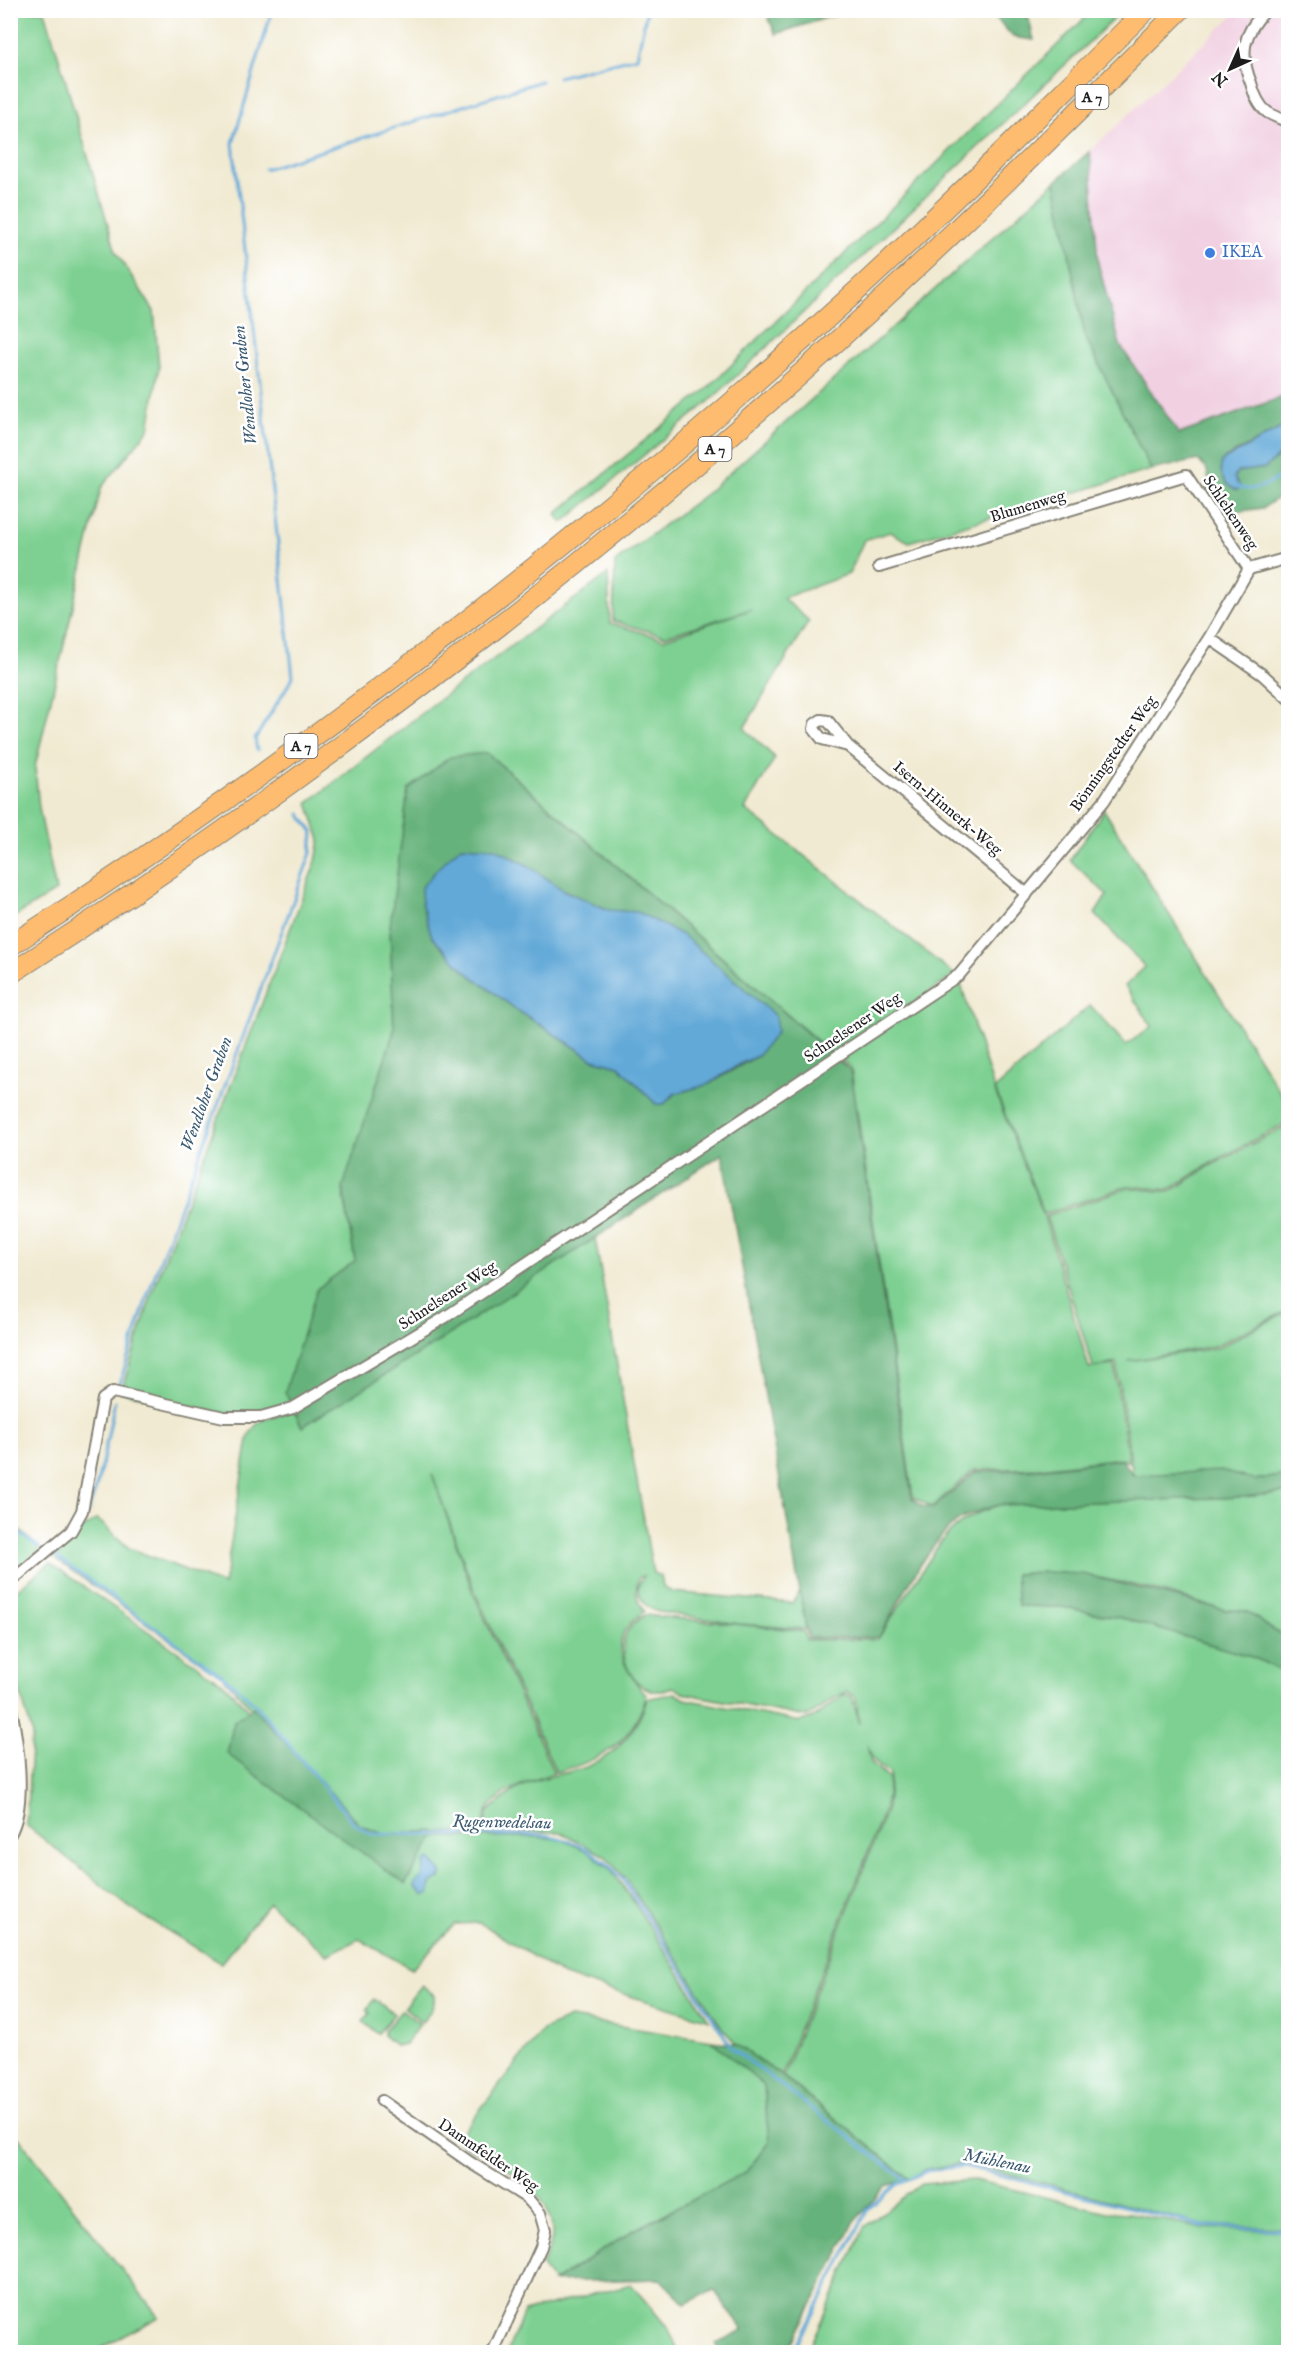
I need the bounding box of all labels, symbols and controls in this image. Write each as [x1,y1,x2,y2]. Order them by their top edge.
north arrow [1200,39,1260,99]
text: N [1209,66,1233,91]
road number: A 7 [1076,85,1108,109]
place label: IKEA [1222,243,1264,263]
marker: IKEA [1203,246,1217,260]
water label: Wendloher Graben [228,324,264,446]
road number: A 7 [698,437,732,461]
street label: Schlehenweg [1198,472,1262,554]
street label: Blumenweg [988,486,1068,528]
street label: Bönningstedter Weg [1066,692,1162,816]
road number: A 7 [284,734,318,758]
street label: Isern-Hinnerk-Weg [888,758,1006,861]
street label: Schnelsener Weg [801,988,905,1068]
water label: Wendloher Graben [176,1033,238,1155]
street label: Schnelsener Weg [395,1257,501,1335]
water label: Rugenwedelsau [452,1811,552,1835]
street label: Dammfelder Weg [434,2115,543,2197]
water label: Mühlenau [961,2144,1033,2180]

